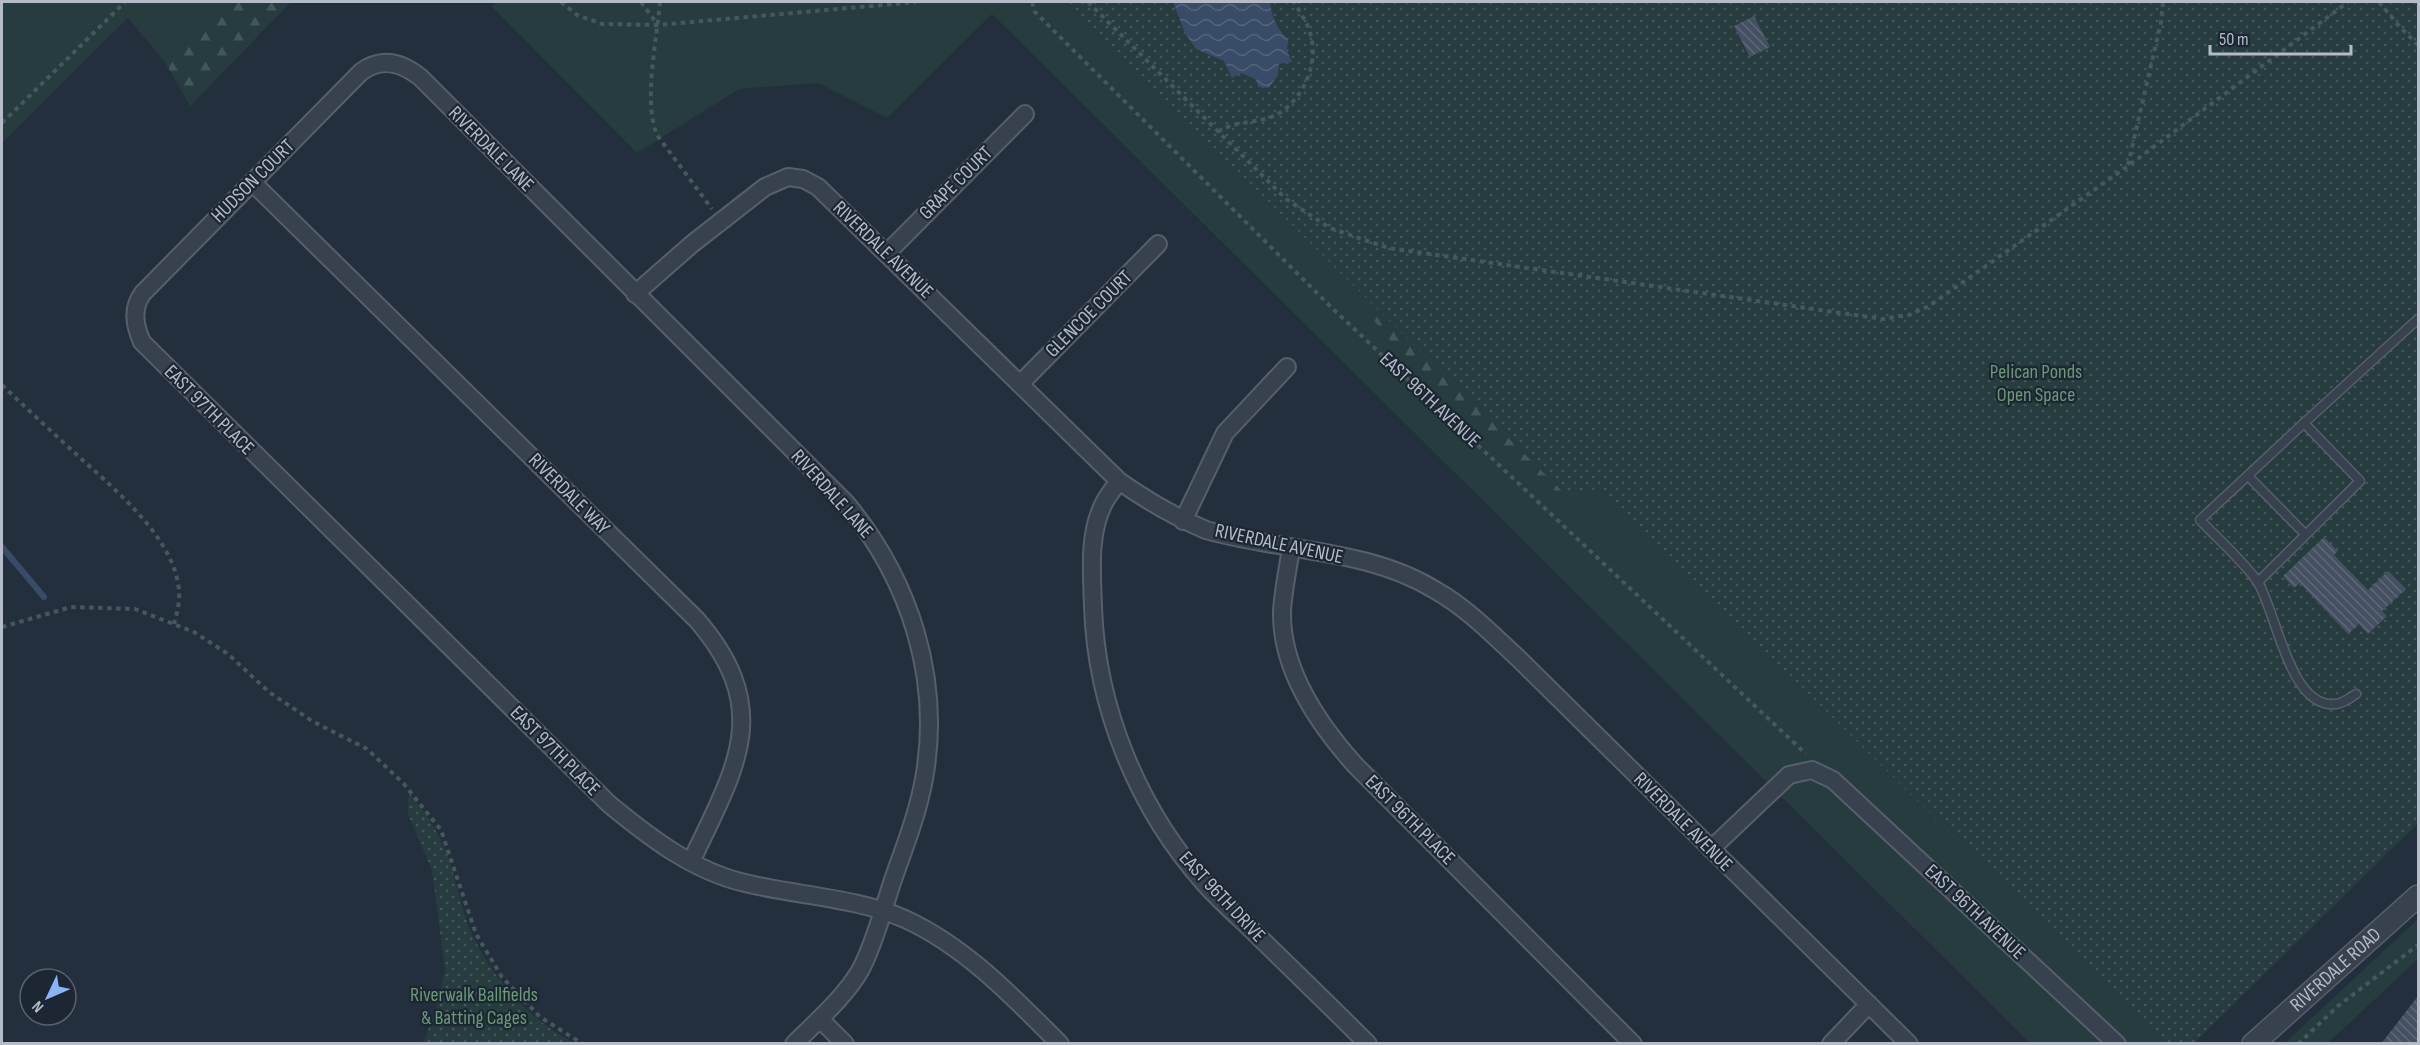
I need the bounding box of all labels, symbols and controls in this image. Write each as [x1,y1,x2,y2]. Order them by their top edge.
scale bar [2210,18,2351,56]
text: 50 m [2219,29,2249,50]
street label: RIVERDALE LANE [443,101,539,197]
street label: HUDSON COURT [206,134,300,228]
street label: GRAPE COURT [914,141,998,225]
street label: RIVERDALE AVENUE [828,196,938,304]
street label: GLENCOE COURT [1041,266,1137,362]
street label: EAST 96TH AVENUE [1375,347,1485,453]
street label: EAST 97TH PLACE [159,360,259,460]
park label: Pelican Ponds Open Space [1990,360,2082,407]
street label: RIVERDALE LANE [786,445,878,543]
street label: RIVERDALE WAY [523,448,615,540]
street label: RIVERDALE AVENUE [1213,519,1345,569]
street label: EAST 97TH PLACE [505,701,605,801]
street label: RIVERDALE AVENUE [1628,767,1738,877]
street label: EAST 96TH PLACE [1360,770,1460,870]
street label: EAST 96TH DRIVE [1174,847,1270,947]
street label: EAST 96TH AVENUE [1920,859,2030,965]
street label: RIVERDALE ROAD [2285,923,2386,1017]
north arrow [18,967,78,1027]
park label: Riverwalk Ballfields & Batting Cages [410,983,538,1030]
text: N [28,997,48,1016]

